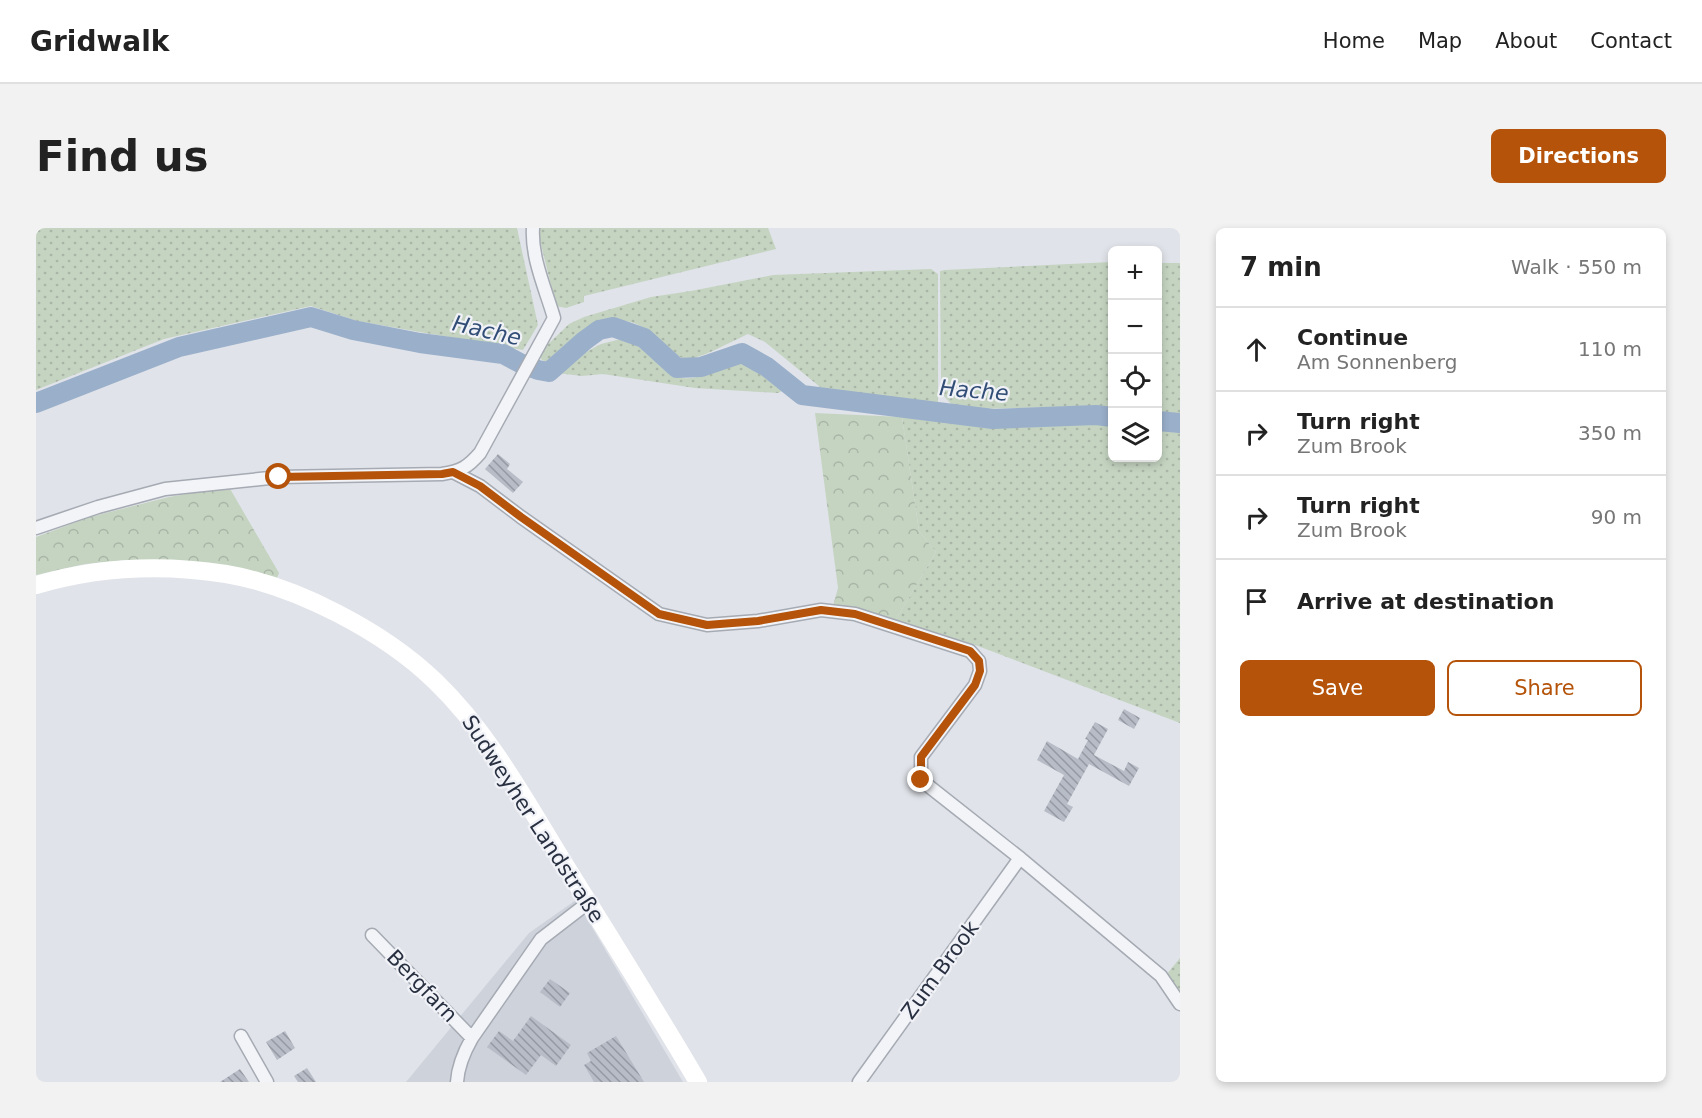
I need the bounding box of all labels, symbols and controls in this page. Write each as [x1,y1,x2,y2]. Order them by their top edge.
text: Gridwalk [30,25,169,58]
text: Home [1323,29,1385,53]
text: Map [1418,29,1462,53]
text: About [1495,29,1557,53]
text: Contact [1590,29,1672,53]
button: Directions [1491,129,1666,183]
text: Find us [36,132,209,181]
map controls [1108,246,1162,462]
button: + [1108,246,1162,300]
text: 7 min [1240,252,1322,282]
text: Walk · 550 m [1511,255,1642,279]
button: − [1108,300,1162,354]
water label: Hache [450,310,524,350]
text: Continue [1297,325,1408,350]
icon: ahead [1240,333,1273,366]
text: 110 m [1578,337,1642,361]
text: Am Sonnenberg [1297,350,1457,374]
button: locate [1108,354,1162,408]
water label: Hache [938,375,1010,406]
button: layers [1108,408,1162,462]
text: Turn right [1297,409,1420,434]
icon: right [1240,417,1273,450]
text: 350 m [1578,421,1642,445]
text: Zum Brook [1297,434,1407,458]
route start [265,463,291,489]
text: Turn right [1297,493,1420,518]
icon: right [1240,501,1273,534]
text: 90 m [1591,505,1642,529]
text: Zum Brook [1297,518,1407,542]
icon: arrive [1240,585,1273,618]
text: Arrive at destination [1297,589,1554,614]
button: Save [1240,660,1435,716]
button: Share [1447,660,1642,716]
street label: Sudweyher Landstraße [457,711,609,927]
route end [907,766,933,792]
street label: Zum Brook [896,916,984,1024]
street label: Bergfarn [382,945,462,1027]

